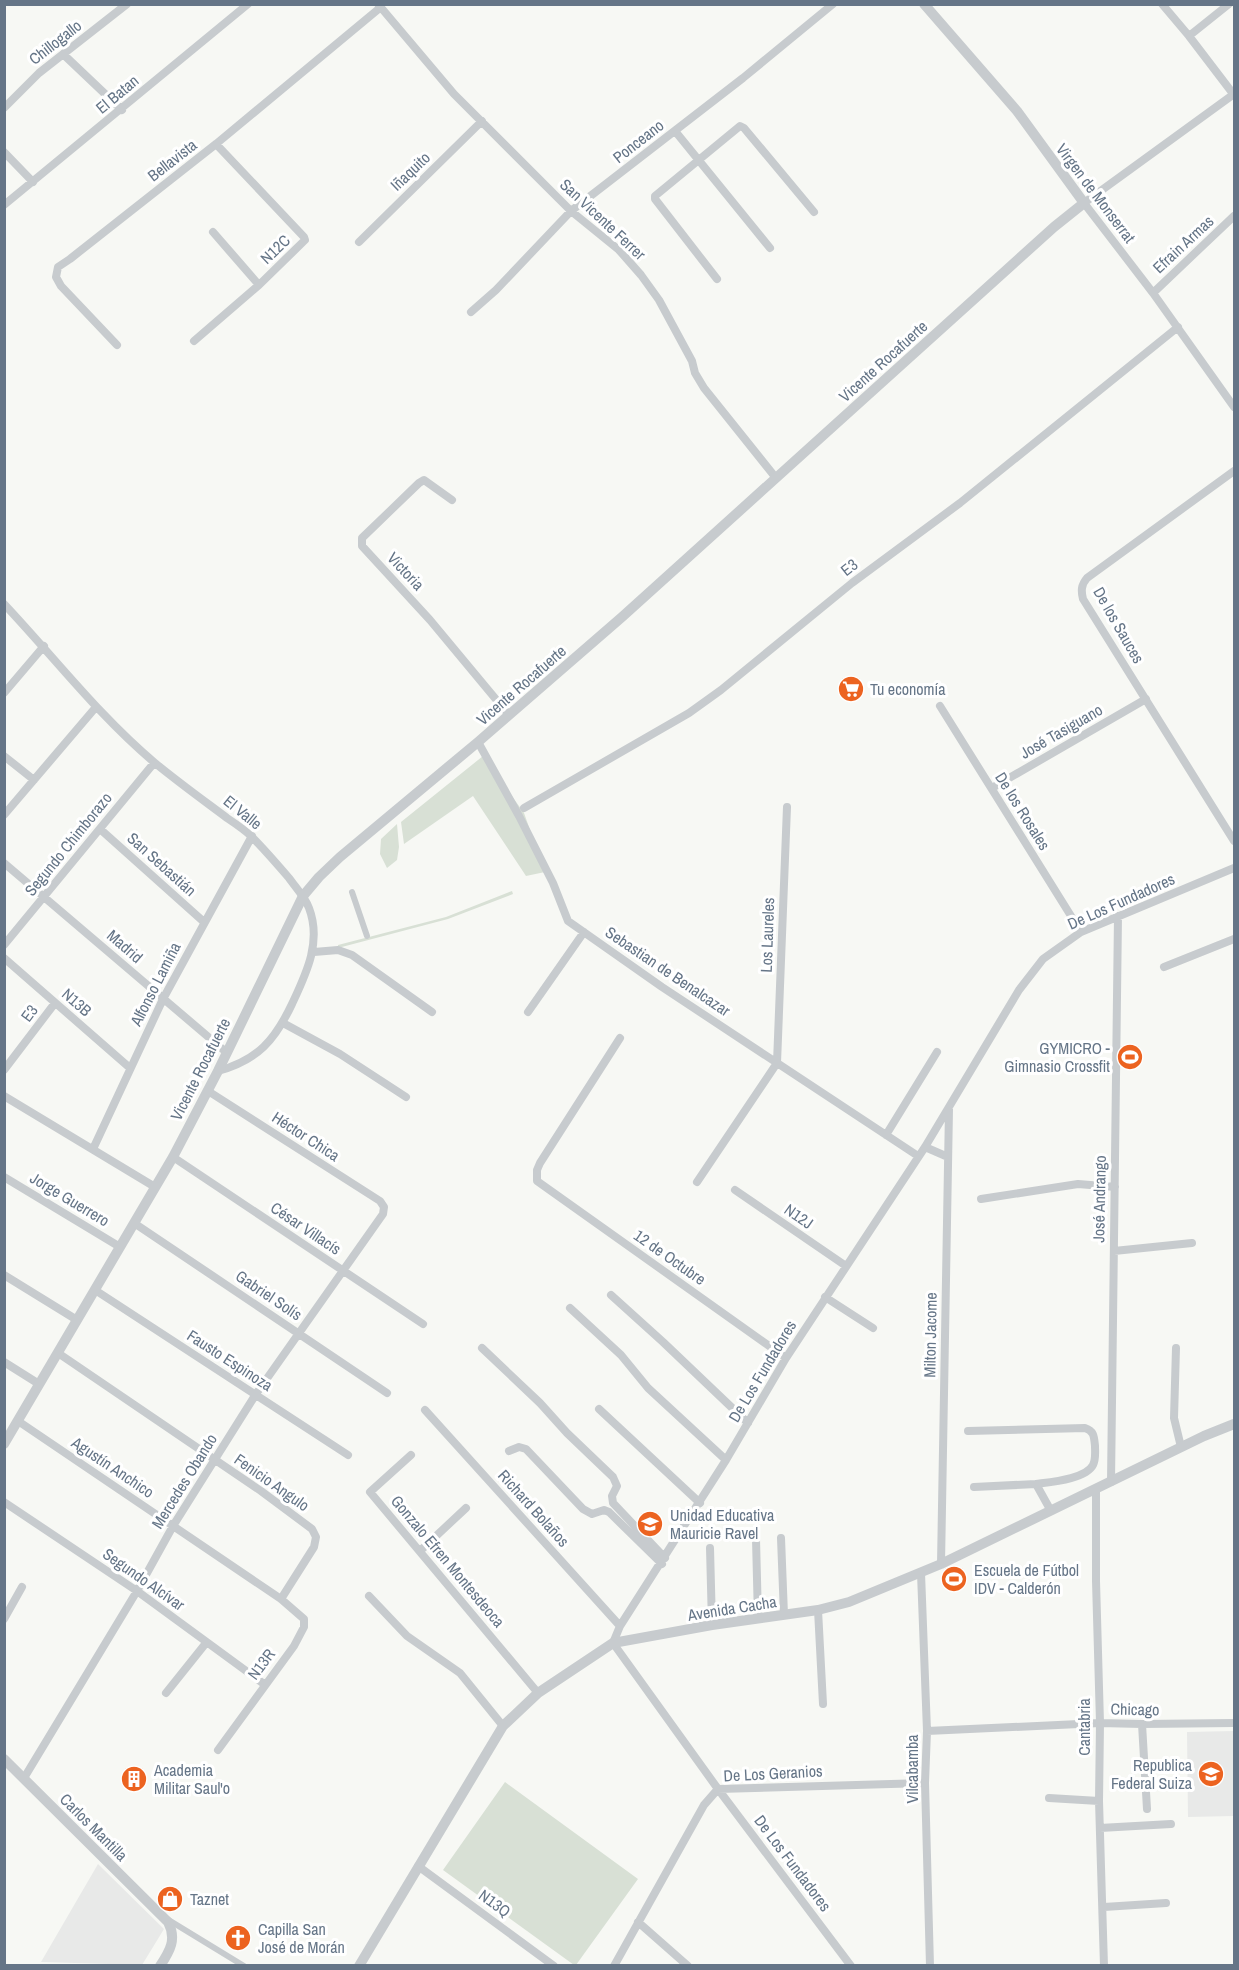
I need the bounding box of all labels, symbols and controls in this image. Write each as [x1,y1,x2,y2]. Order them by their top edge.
street label: Chillogallo [24,14,86,70]
street label: El Batan [91,70,143,118]
street label: Ponceano [608,114,668,168]
street label: Bellavista [143,133,202,186]
street label: Virgen de Monserrat [1051,139,1141,248]
street label: Iñaquito [385,147,435,195]
street label: San Vicente Ferrer [555,173,651,265]
street label: Efrain Armas [1148,210,1218,278]
street label: N12C [255,229,295,269]
street label: Vicente Rocafuerte [834,315,932,407]
street label: Victoria [383,547,430,595]
street label: E3 [836,553,862,581]
street label: De los Sauces [1088,583,1150,667]
street label: Vicente Rocafuerte [471,640,571,730]
supermarket icon: Tu economía [836,674,866,704]
place label: Tu economía [870,678,946,700]
street label: José Tasiguano [1016,698,1106,764]
street label: De los Rosales [990,768,1056,854]
street label: Segundo Chimborazo [19,787,117,901]
street label: El Valle [219,790,267,834]
street label: San Sebastián [123,827,201,901]
street label: De Los Fundadores [1064,868,1178,934]
street label: Los Laureles [755,897,779,973]
street label: Sebastian de Benalcazar [601,921,735,1021]
street label: Madrid [102,924,148,968]
street label: Alfonso Lamiña [124,938,186,1031]
street label: N13B [57,983,97,1021]
street label: E3 [15,1000,43,1026]
street label: Vicente Rocafuerte [165,1014,235,1124]
place label: GYMICRO - Gimnasio Crossfit [1004,1037,1111,1077]
sports icon: GYMICRO - Gimnasio Crossfit [1115,1042,1145,1072]
street label: Héctor Chica [268,1106,345,1166]
street label: José Andrango [1087,1155,1111,1243]
street label: Jorge Guerrero [26,1167,114,1231]
street label: César Villacís [266,1196,346,1260]
street label: N12J [780,1198,818,1234]
street label: 12 de Octubre [630,1224,710,1290]
street label: Gabriel Solís [231,1265,307,1325]
street label: Milton Jacome [918,1292,942,1378]
street label: De Los Fundadores [723,1316,801,1426]
street label: Fausto Espinoza [183,1324,278,1396]
street label: Mercedes Obando [146,1429,222,1533]
street label: Agustín Anchico [67,1431,158,1503]
street label: Fenicio Angulo [230,1448,314,1516]
street label: Richard Bolaños [493,1465,575,1551]
street label: Gonzalo Efren Montesdeoca [386,1490,510,1632]
place label: Unidad Educativa Mauricie Ravel [670,1504,775,1544]
school or university icon: Unidad Educativa Mauricie Ravel [635,1509,665,1539]
street label: Segundo Alcívar [99,1543,190,1616]
place label: Escuela de Fútbol IDV - Calderón [974,1559,1079,1599]
sports icon: Escuela de Fútbol IDV - Calderón [939,1564,969,1594]
street label: Avenida Cacha [685,1590,779,1626]
street label: N13R [242,1644,280,1684]
street label: Cantabria [1073,1697,1095,1756]
street label: Chicago [1110,1698,1160,1720]
street label: Vilcabamba [901,1734,923,1804]
place label: Republica Federal Suiza [1111,1754,1193,1794]
place label: Academia Militar Saul'o [153,1759,230,1799]
street label: De Los Geranios [723,1759,823,1787]
school or university icon: Republica Federal Suiza [1196,1759,1226,1789]
building icon: Academia Militar Saul'o [119,1764,149,1794]
street label: Carlos Mantilla [55,1788,133,1866]
street label: De Los Fundadores [750,1810,836,1916]
shop icon: Taznet [155,1884,185,1914]
street label: N13Q [475,1884,515,1922]
place label: Taznet [190,1888,229,1910]
place label: Capilla San José de Morán [258,1918,345,1958]
church icon: Capilla San José de Morán [223,1923,253,1953]

